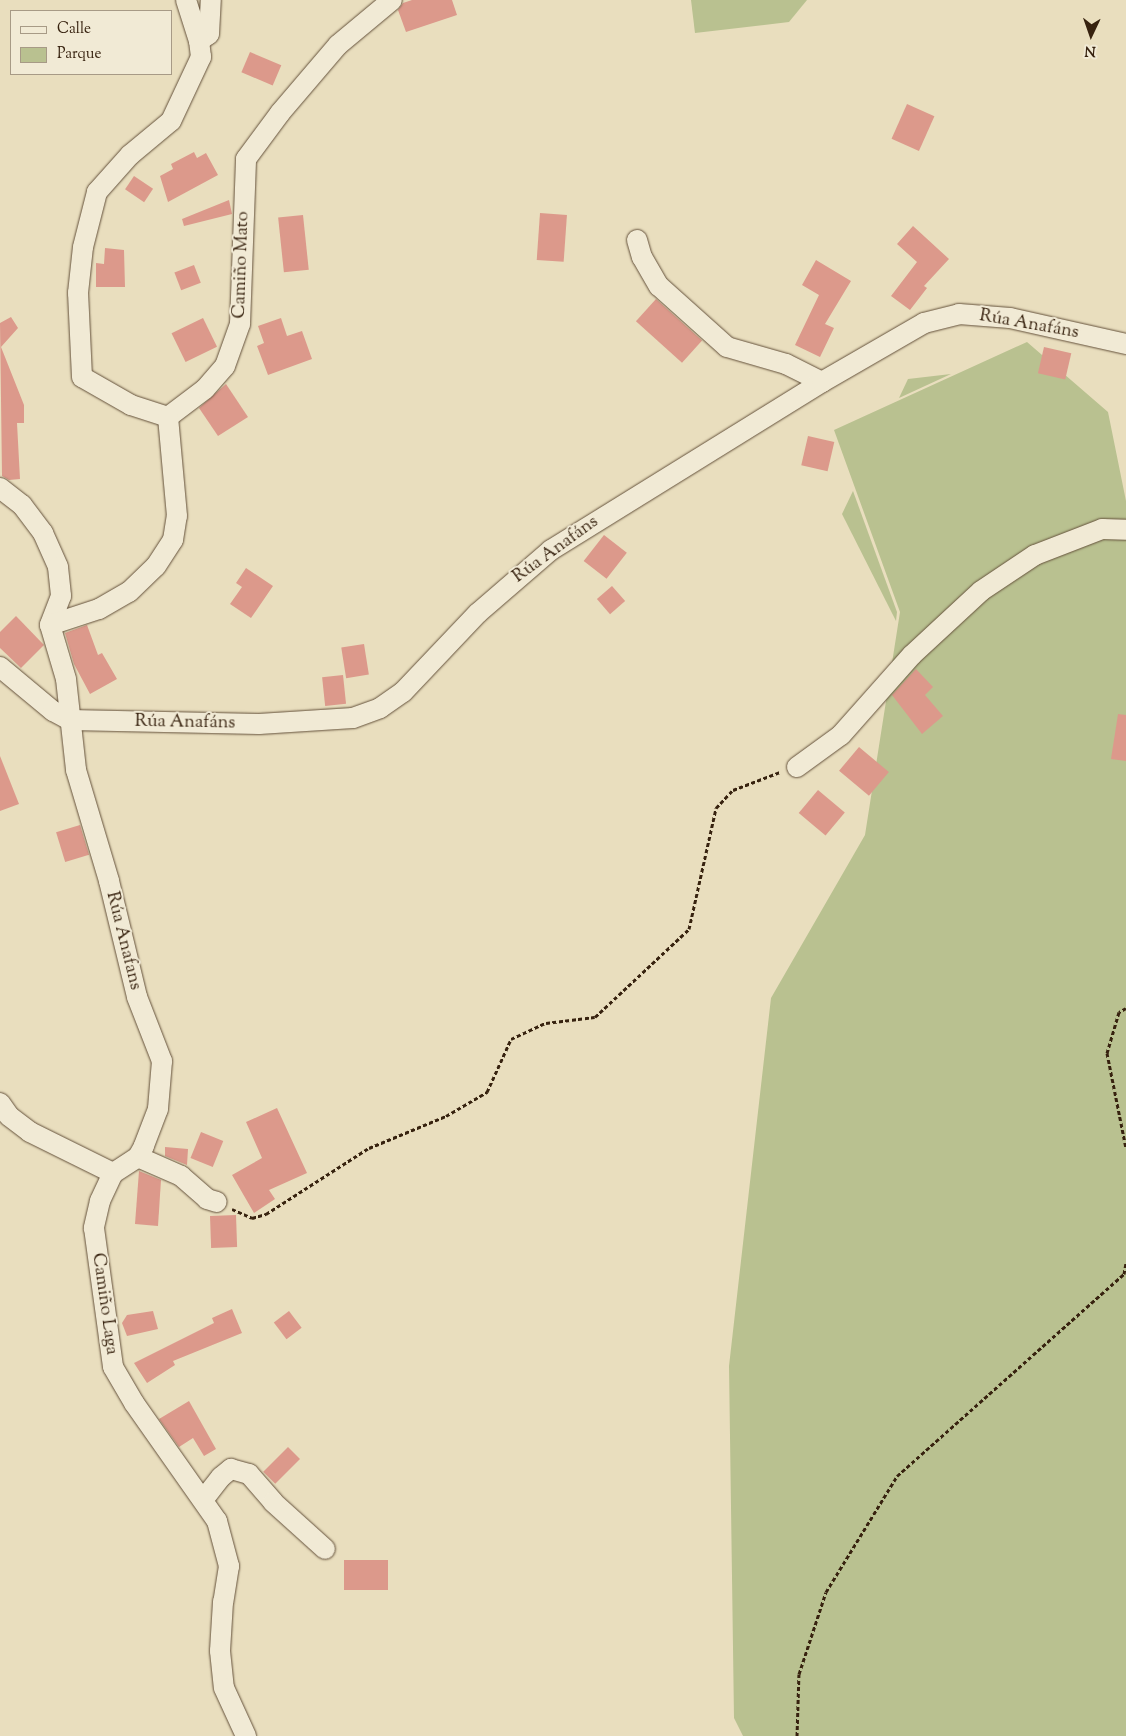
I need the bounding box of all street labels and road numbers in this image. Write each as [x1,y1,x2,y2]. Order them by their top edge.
street label: Camiño Mato [229,211,255,319]
street label: Rúa Anafáns [978,306,1080,344]
street label: Rúa Anafáns [509,512,603,588]
street label: Rúa Anafáns [134,711,236,735]
street label: Rúa Anafans [100,890,146,992]
street label: Camiño Laga [86,1252,122,1356]

